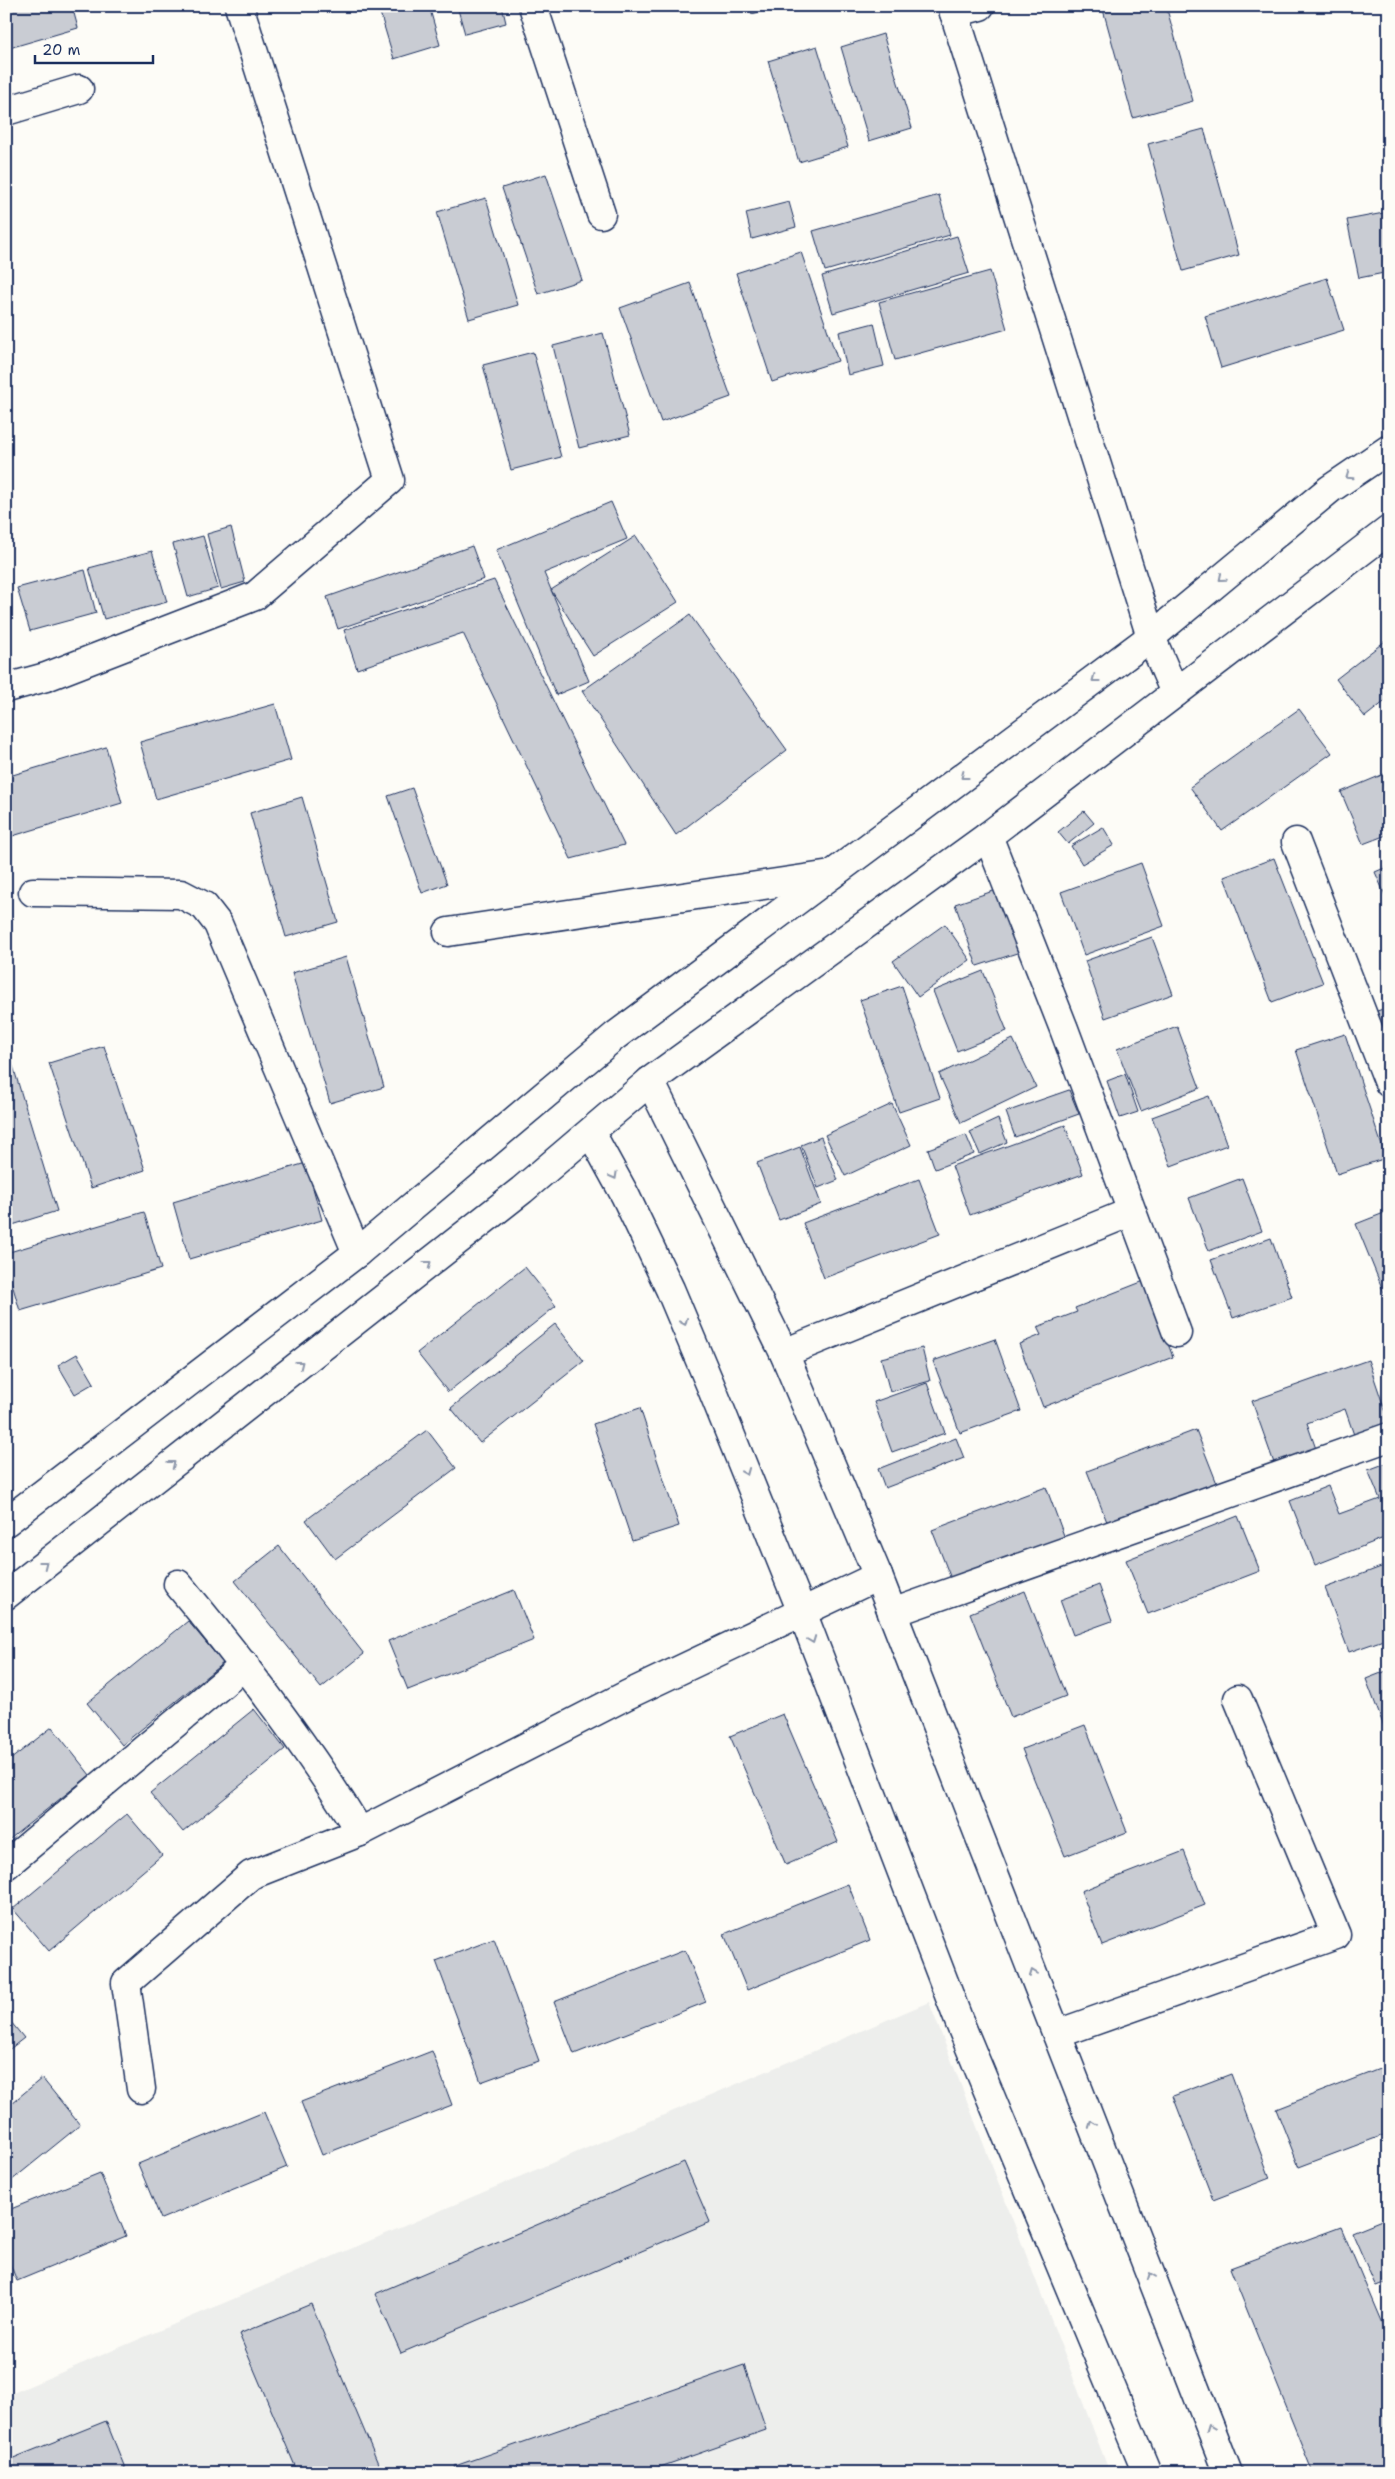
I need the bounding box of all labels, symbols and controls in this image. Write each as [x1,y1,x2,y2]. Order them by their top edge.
scale bar [35,32,152,64]
text: 20 m [42,40,81,60]
one-way arrow [1345,470,1354,479]
one-way arrow [1219,573,1228,581]
one-way arrow [1091,673,1101,682]
one-way arrow [961,770,970,778]
one-way arrow [608,1170,618,1179]
one-way arrow [422,1261,431,1269]
one-way arrow [677,1317,688,1326]
one-way arrow [294,1361,303,1369]
one-way arrow [166,1461,175,1469]
one-way arrow [740,1468,750,1476]
one-way arrow [38,1561,47,1569]
one-way arrow [807,1635,817,1643]
one-way arrow [1029,1969,1040,1978]
one-way arrow [1088,2121,1098,2129]
one-way arrow [1147,2272,1157,2281]
one-way arrow [1206,2423,1216,2432]

